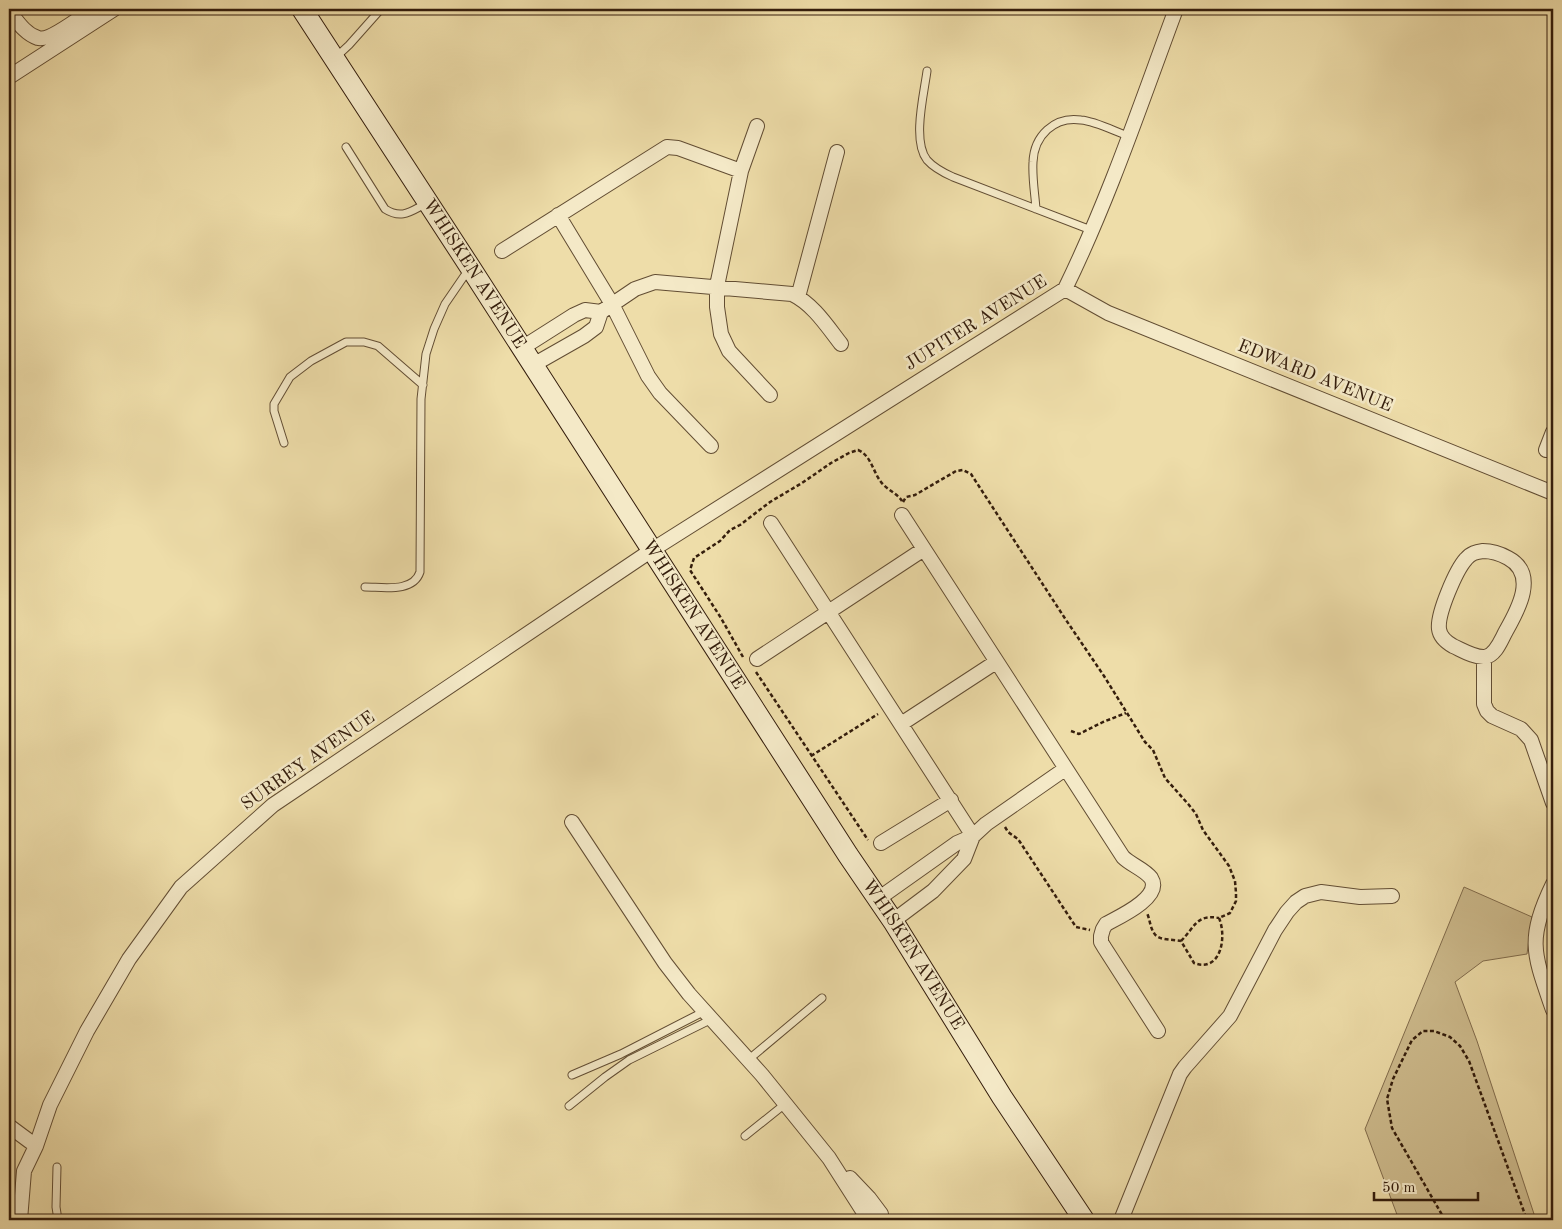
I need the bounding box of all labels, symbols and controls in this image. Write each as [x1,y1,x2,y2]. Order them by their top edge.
street label: WHISKEN AVENUE [419,196,529,352]
street label: JUPITER AVENUE [902,272,1050,374]
street label: EDWARD AVENUE [1235,337,1395,415]
street label: WHISKEN AVENUE [639,536,748,693]
street label: SURREY AVENUE [238,708,378,814]
street label: WHISKEN AVENUE [859,876,967,1033]
scale bar [1374,1169,1478,1201]
text: 50 m [1382,1181,1416,1196]

